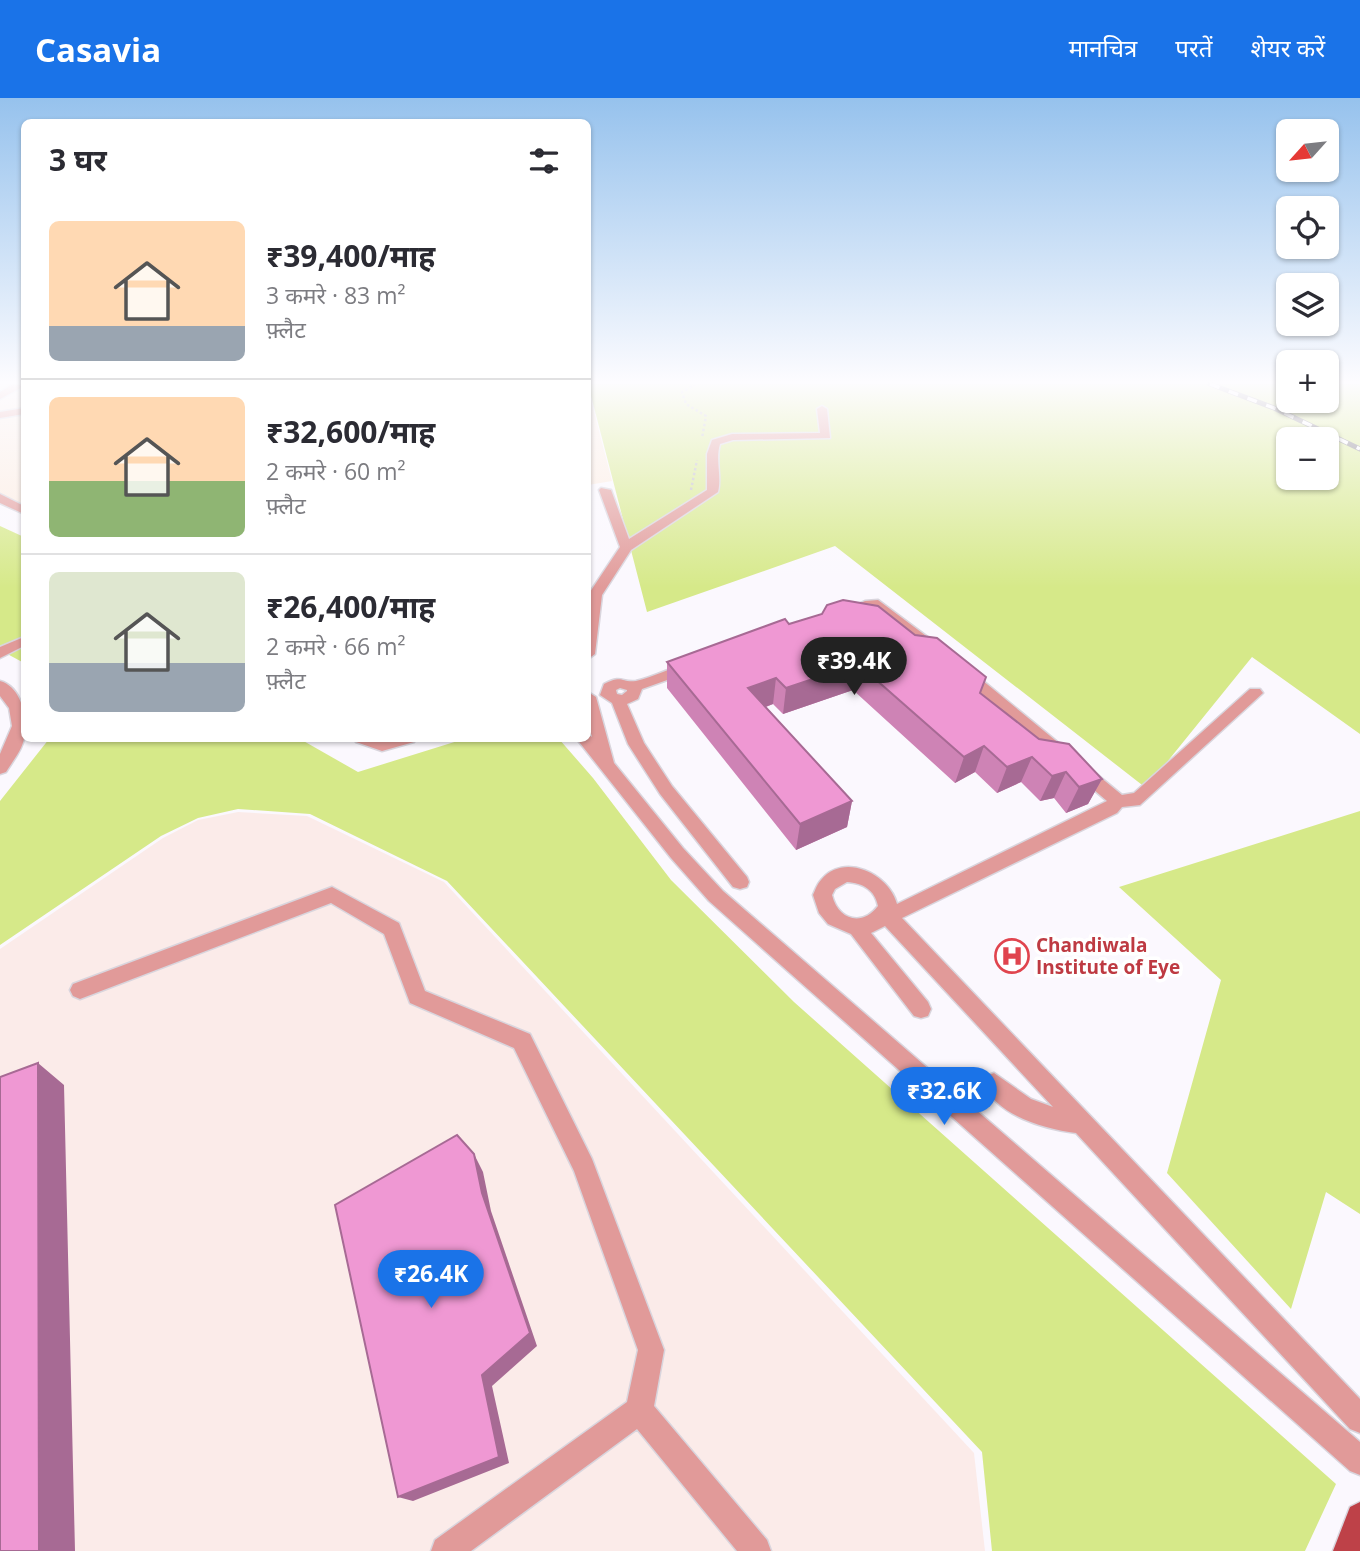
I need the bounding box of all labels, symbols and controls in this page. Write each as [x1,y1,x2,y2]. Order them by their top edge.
text: Casavia [35,27,161,72]
text: मानचित्र [1069,31,1137,64]
text: परतें [1175,31,1212,64]
text: शेयर करें [1250,31,1325,64]
north arrow [1276,119,1339,182]
map controls [1276,119,1339,490]
text: 3 घर [49,139,107,180]
icon: filters [525,142,563,180]
button: locate [1276,196,1339,259]
text: ₹39,400/माह [266,235,435,276]
icon: home [105,249,189,333]
button: layers [1276,273,1339,336]
text: 3 कमरे · 83 m² [266,279,406,311]
text: फ़्लैट [266,313,306,345]
button: + [1276,350,1339,413]
text: ₹32,600/माह [266,411,435,452]
icon: home [105,425,189,509]
button: − [1276,427,1339,490]
text: 2 कमरे · 60 m² [266,455,406,487]
text: फ़्लैट [266,489,306,521]
text: ₹26,400/माह [266,586,435,627]
icon: home [105,600,189,684]
text: 2 कमरे · 66 m² [266,630,406,662]
pin: ₹39.4K [797,638,911,697]
text: ₹39.4K [817,644,891,676]
text: फ़्लैट [266,664,306,696]
place label: Chandiwala Institute of Eye [1036,932,1180,980]
hospital icon: Chandiwala Institute of Eye [993,937,1031,975]
pin: ₹32.6K [887,1068,1001,1127]
text: ₹32.6K [907,1074,981,1106]
pin: ₹26.4K [374,1250,488,1310]
text: ₹26.4K [394,1257,468,1289]

